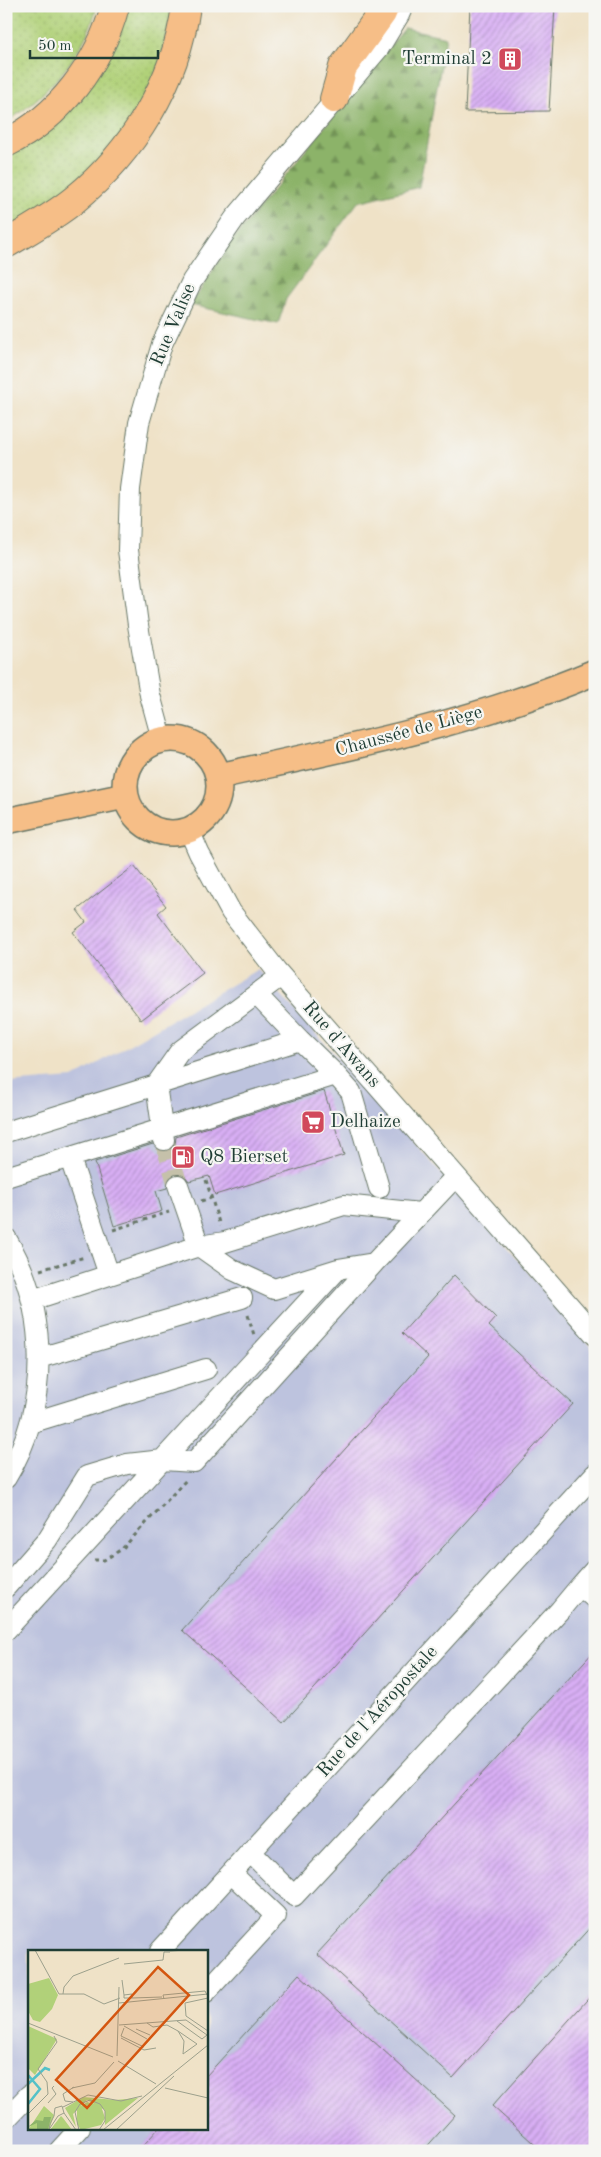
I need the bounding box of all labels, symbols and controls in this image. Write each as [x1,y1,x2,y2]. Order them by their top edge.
scale bar [30,28,158,60]
text: 50 m [38,39,72,54]
building icon: Terminal 2 [497,46,523,72]
place label: Terminal 2 [402,50,492,69]
street label: Rue Valise [148,281,200,369]
street label: Chaussée de Liège [333,703,485,761]
street label: Rue d'Awans [299,998,383,1092]
supermarket icon: Delhaize [300,1109,326,1135]
place label: Delhaize [330,1113,401,1132]
fuel station icon: Q8 Bierset [170,1144,196,1170]
place label: Q8 Bierset [200,1148,288,1167]
street label: Rue de l'Aéropostale [314,1643,442,1781]
inset map [28,1950,208,2130]

